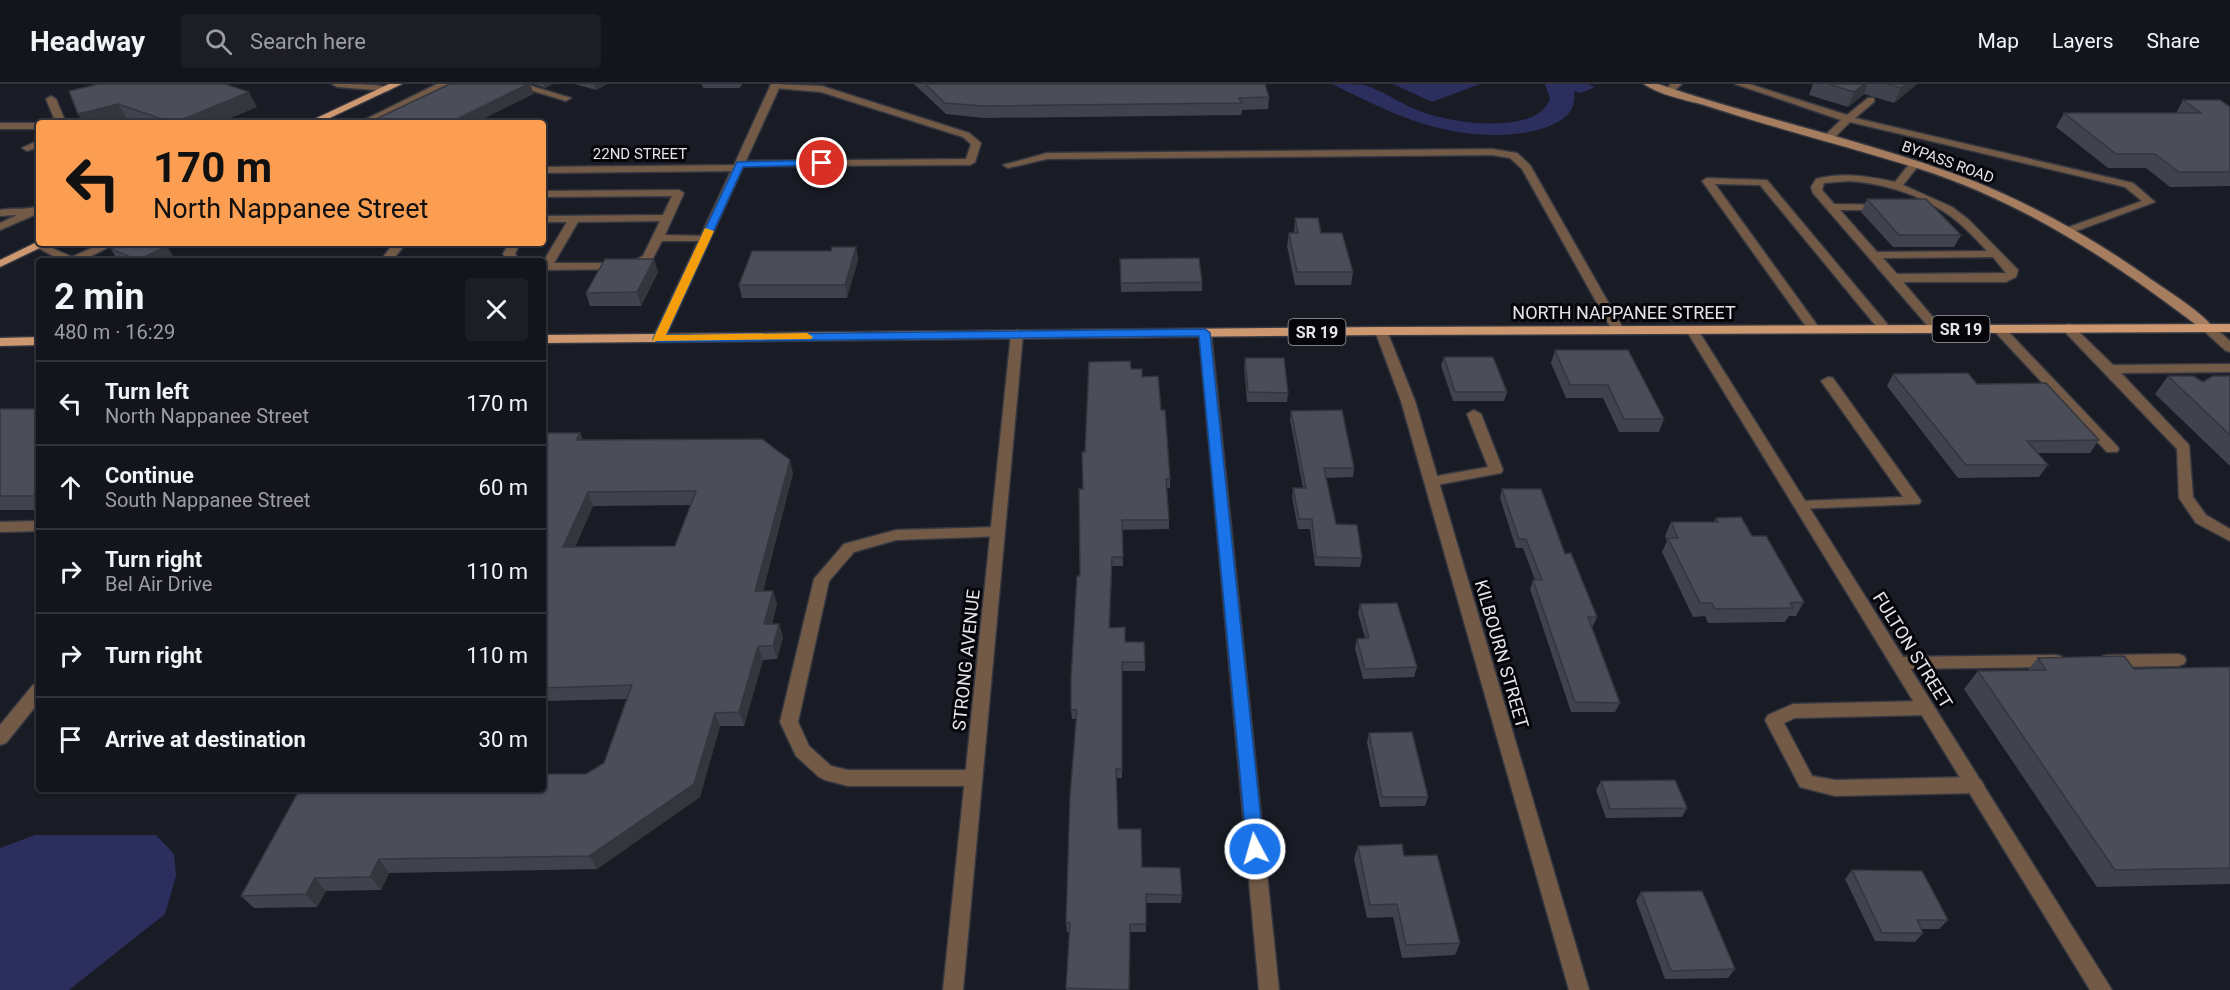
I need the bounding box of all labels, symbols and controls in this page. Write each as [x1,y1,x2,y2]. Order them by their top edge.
search box [181,14,601,68]
text: Headway [30,25,145,58]
icon: search [202,25,235,58]
text: Search here [250,29,366,54]
text: Map [1977,29,2019,53]
text: Layers [2052,29,2113,53]
text: Share [2146,29,2200,53]
pin [796,137,847,188]
street label: BYPASS ROAD [1899,137,1997,187]
text: 170 m [153,143,272,192]
icon: left [54,144,132,222]
street label: 22ND STREET [593,145,687,163]
icon: arrive [805,146,838,179]
text: North Nappanee Street [153,193,428,225]
text: 2 min [54,276,145,318]
button: close [465,278,528,341]
street label: NORTH NAPPANEE STREET [1512,302,1736,323]
road number: SR 19 [1932,316,1990,342]
road number: SR 19 [1288,319,1346,345]
text: 480 m · 16:29 [54,320,175,344]
text: Turn left [105,379,189,404]
icon: left [54,387,87,420]
text: 170 m [466,391,528,416]
text: North Nappanee Street [105,404,309,428]
text: Continue [105,463,194,488]
icon: ahead [54,471,87,504]
text: 60 m [479,475,528,500]
text: South Nappanee Street [105,488,310,512]
text: Turn right [105,547,202,572]
icon: right [54,555,87,588]
text: 110 m [466,559,528,584]
text: Bel Air Drive [105,572,212,596]
street label: KILBOURN STREET [1471,577,1533,731]
street label: STRONG AVENUE [948,588,984,732]
street label: FULTON STREET [1869,588,1957,712]
icon: right [54,639,87,672]
text: Turn right [105,643,202,668]
text: 110 m [466,643,528,668]
icon: arrive [54,723,87,756]
text: Arrive at destination [105,727,306,752]
text: 30 m [479,727,528,752]
position arrow [1223,817,1287,881]

